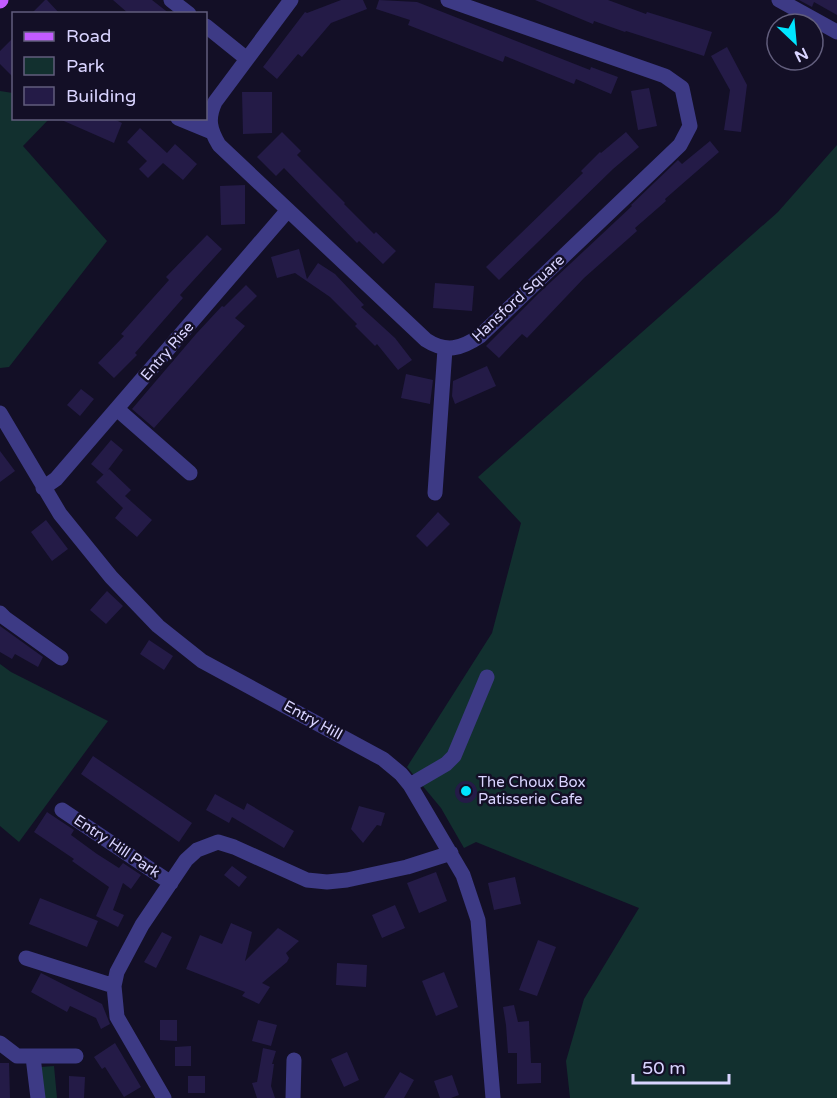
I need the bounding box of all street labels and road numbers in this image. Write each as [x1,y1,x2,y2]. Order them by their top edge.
street label: Hansford Square [468,251,568,345]
street label: Entry Rise [137,318,197,384]
street label: Entry Hill [281,697,345,743]
street label: Entry Hill Park [70,811,164,881]

